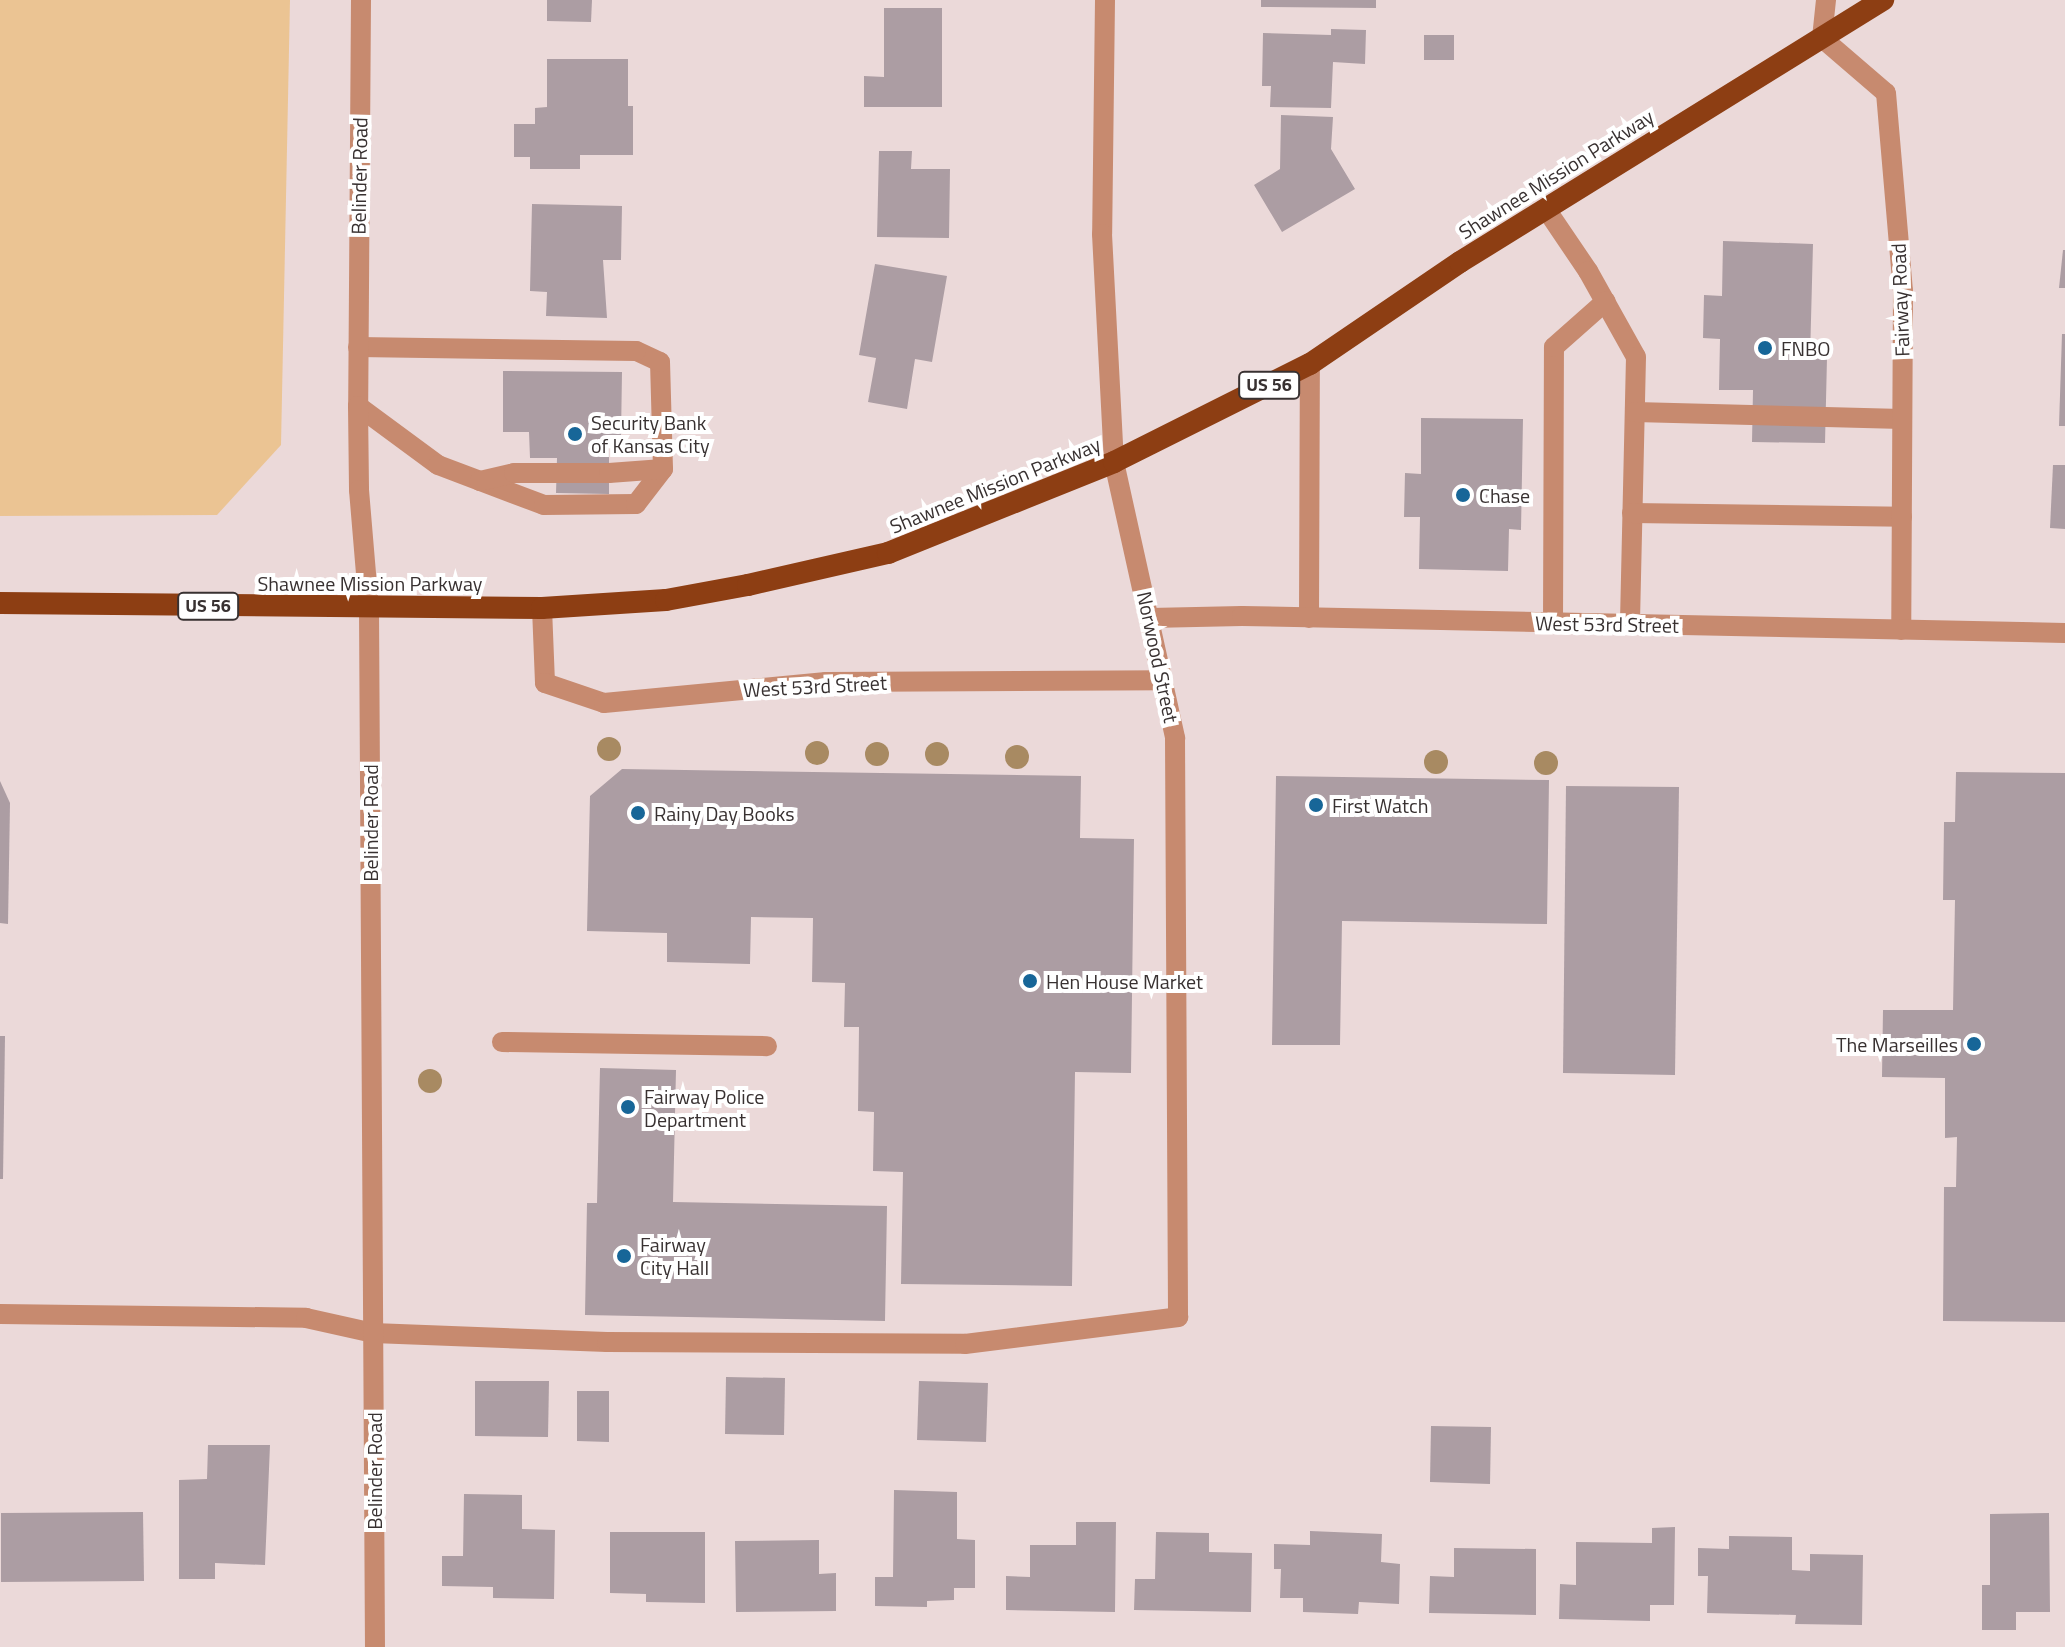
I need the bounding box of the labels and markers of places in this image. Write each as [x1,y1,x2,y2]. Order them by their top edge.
place label: FNBO [1781,336,1831,360]
marker: FNBO [1756,339,1774,357]
place label: Security Bank of Kansas City [591,410,710,457]
marker: Security Bank of Kansas City [566,425,584,443]
place label: Chase [1479,483,1530,507]
marker: Chase [1454,486,1472,504]
place label: First Watch [1332,793,1428,817]
marker: First Watch [1307,796,1325,814]
place label: Rainy Day Books [654,801,795,825]
marker: Rainy Day Books [629,804,647,822]
place label: Hen House Market [1046,969,1203,993]
marker: Hen House Market [1021,972,1039,990]
place label: The Marseilles [1836,1032,1958,1056]
marker: The Marseilles [1965,1035,1983,1053]
place label: Fairway Police Department [644,1084,764,1131]
marker: Fairway Police Department [619,1098,637,1116]
place label: Fairway City Hall [640,1232,709,1279]
marker: Fairway City Hall [615,1247,633,1265]

